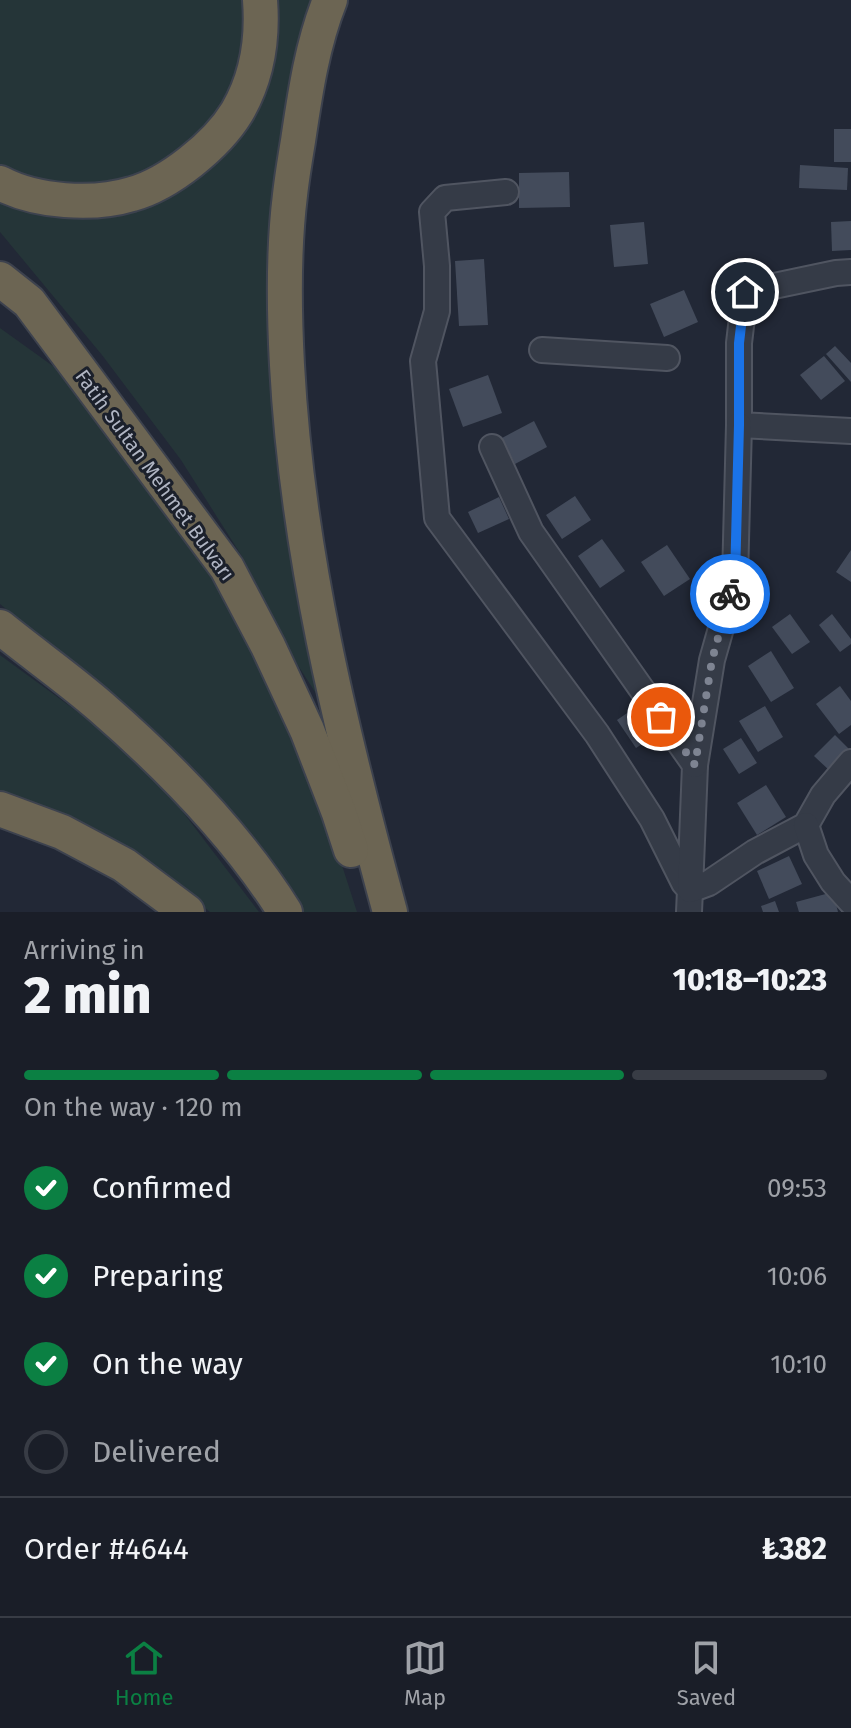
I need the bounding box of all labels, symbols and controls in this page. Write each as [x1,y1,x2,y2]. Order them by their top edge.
pin [711,258,779,326]
icon: home [723,270,767,314]
street label: Fatih Sultan Mehmet Bulvarı [70,365,240,585]
courier [690,554,770,634]
icon: bike [708,572,752,616]
pin [627,683,695,751]
icon: bag [639,695,683,739]
text: Arriving in [24,935,145,966]
text: 10:18–10:23 [673,962,827,998]
text: 2 min [24,964,151,1027]
text: On the way · 120 m [24,1092,243,1123]
icon: check [24,1166,68,1210]
text: Confirmed [92,1170,232,1206]
text: 09:53 [767,1173,827,1204]
icon: check [24,1254,68,1298]
text: Preparing [92,1258,223,1294]
text: 10:06 [767,1261,827,1292]
icon: check [24,1342,68,1386]
text: On the way [92,1346,243,1382]
text: 10:10 [770,1349,827,1380]
text: Delivered [92,1434,221,1470]
text: Order #4644 [24,1531,189,1567]
text: ₺382 [762,1531,827,1567]
tab: Home [115,1636,173,1711]
tab: Map [403,1636,447,1711]
tab: Saved [677,1636,736,1711]

